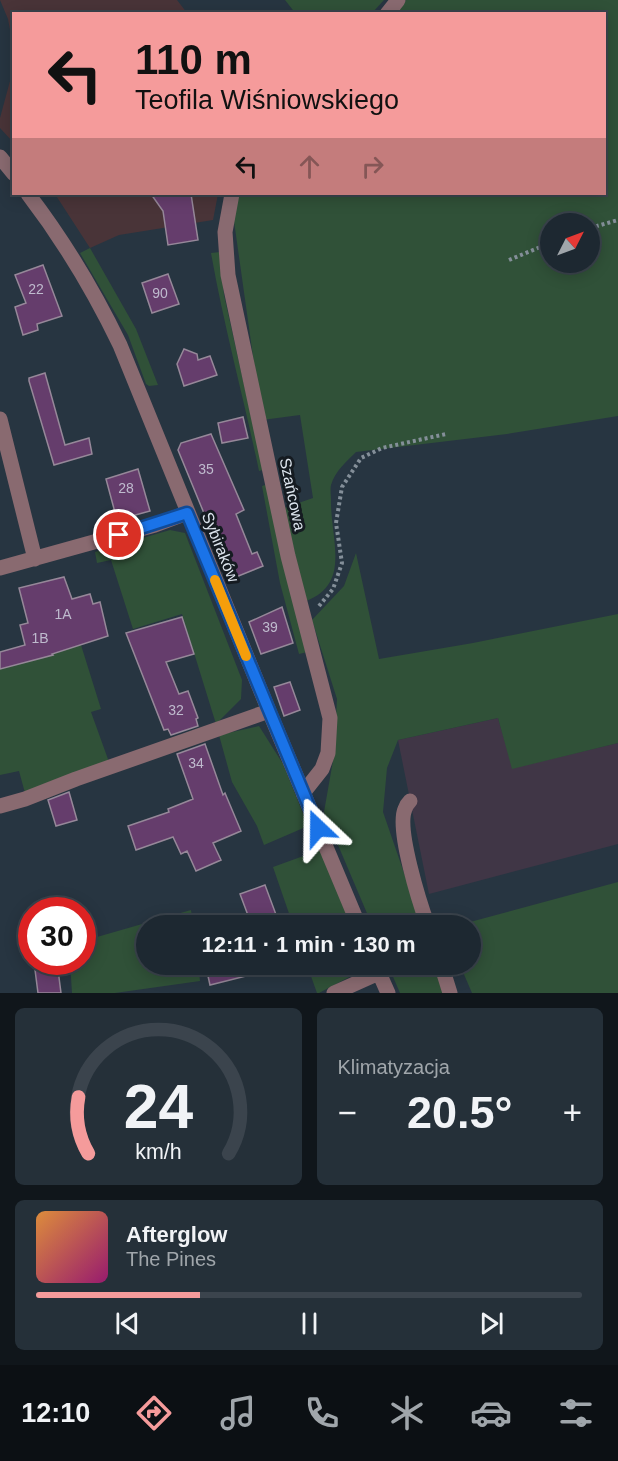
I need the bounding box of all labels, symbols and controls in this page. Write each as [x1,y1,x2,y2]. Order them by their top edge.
icon: left [36,36,114,114]
text: 110 m [135,36,252,83]
text: Teofila Wiśniowskiego [135,85,399,115]
icon: left [230,150,263,183]
icon: ahead [293,150,326,183]
icon: right [356,150,389,183]
north arrow [540,213,600,273]
map controls [540,213,600,273]
house number: 22 [28,281,44,297]
house number: 90 [152,285,168,301]
street label: Szańcowa [277,456,309,532]
house number: 35 [198,461,214,477]
house number: 28 [118,480,134,496]
pin [93,509,144,560]
street label: Sybiraków [199,510,242,585]
icon: arrive [102,518,135,551]
house number: 1A [54,606,72,622]
house number: 39 [262,619,278,635]
house number: 1B [31,630,49,646]
house number: 32 [168,702,184,718]
house number: 34 [188,755,204,771]
position arrow [286,796,350,860]
speed limit sign: 30 [18,897,96,975]
text: 12:11 · 1 min · 130 m [202,932,416,957]
text: Klimatyzacja [338,1056,450,1078]
text: 24 [124,1072,193,1141]
text: 20.5° [407,1087,513,1138]
text: − [338,1094,357,1131]
text: + [563,1094,582,1131]
text: km/h [135,1140,181,1164]
text: Afterglow [126,1222,227,1247]
text: The Pines [126,1248,216,1270]
icon: previous [111,1307,144,1340]
icon: pause [293,1307,326,1340]
icon: next [475,1307,508,1340]
icon: directions [133,1392,175,1434]
icon: music [217,1392,259,1434]
icon: phone [301,1392,343,1434]
icon: climate [386,1392,428,1434]
icon: car [470,1392,512,1434]
icon: filters [555,1392,597,1434]
text: 12:10 [21,1398,90,1428]

